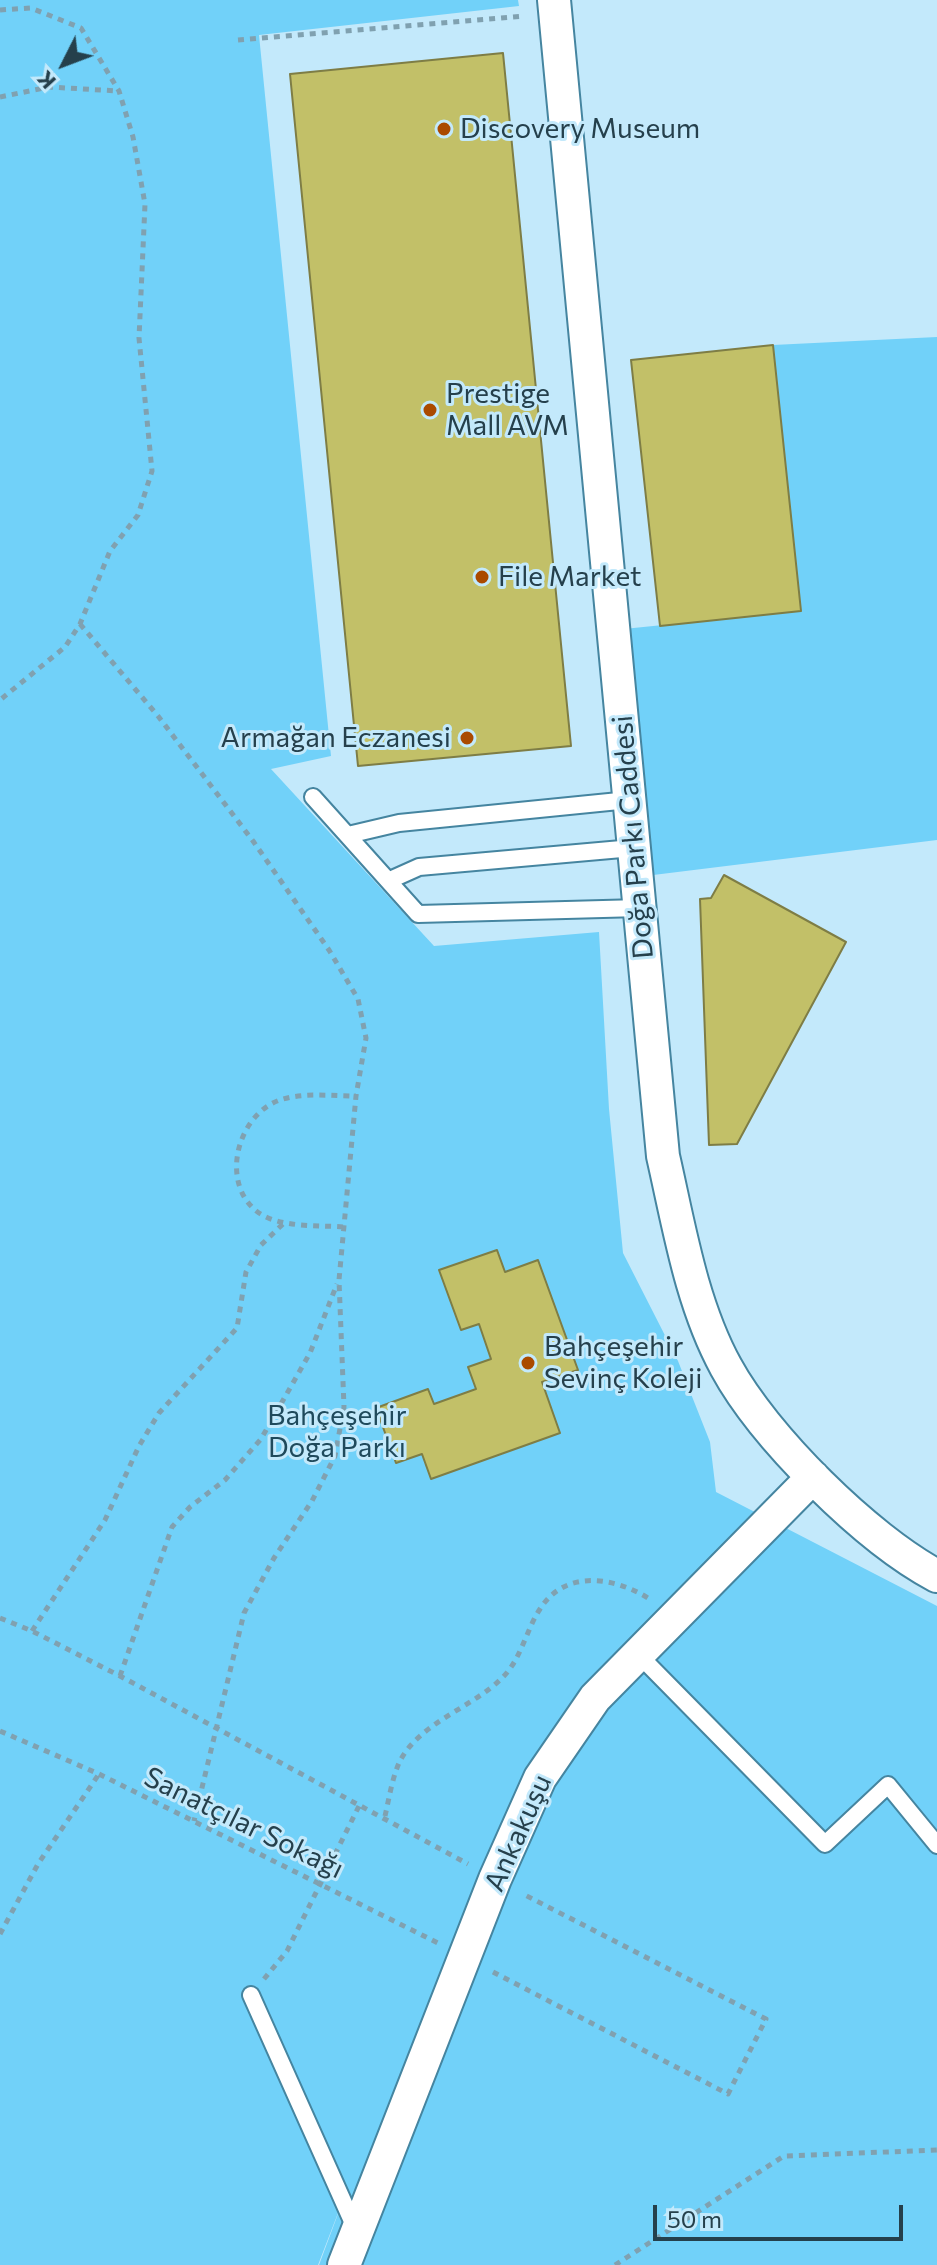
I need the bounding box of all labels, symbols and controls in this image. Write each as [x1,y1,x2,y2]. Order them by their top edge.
north arrow [24,24,104,104]
text: K [31,66,61,95]
place label: Discovery Museum [460,112,700,146]
marker: Discovery Museum [435,120,453,138]
place label: Prestige Mall AVM [446,377,569,443]
marker: Prestige Mall AVM [421,401,439,419]
place label: File Market [498,560,641,594]
marker: File Market [473,568,491,586]
street label: Doğa Parkı Caddesi [606,714,660,960]
place label: Armağan Eczanesi [221,721,451,755]
marker: Armağan Eczanesi [458,729,476,747]
place label: Bahçeşehir Sevinç Koleji [544,1330,702,1396]
marker: Bahçeşehir Sevinç Koleji [519,1354,537,1372]
park label: Bahçeşehir Doğa Parkı [267,1399,407,1465]
street label: Sanatçılar Sokağı [139,1760,349,1886]
street label: Ankakuşu [477,1769,559,1897]
scale bar [657,2189,907,2239]
text: 50 m [667,2204,722,2233]

